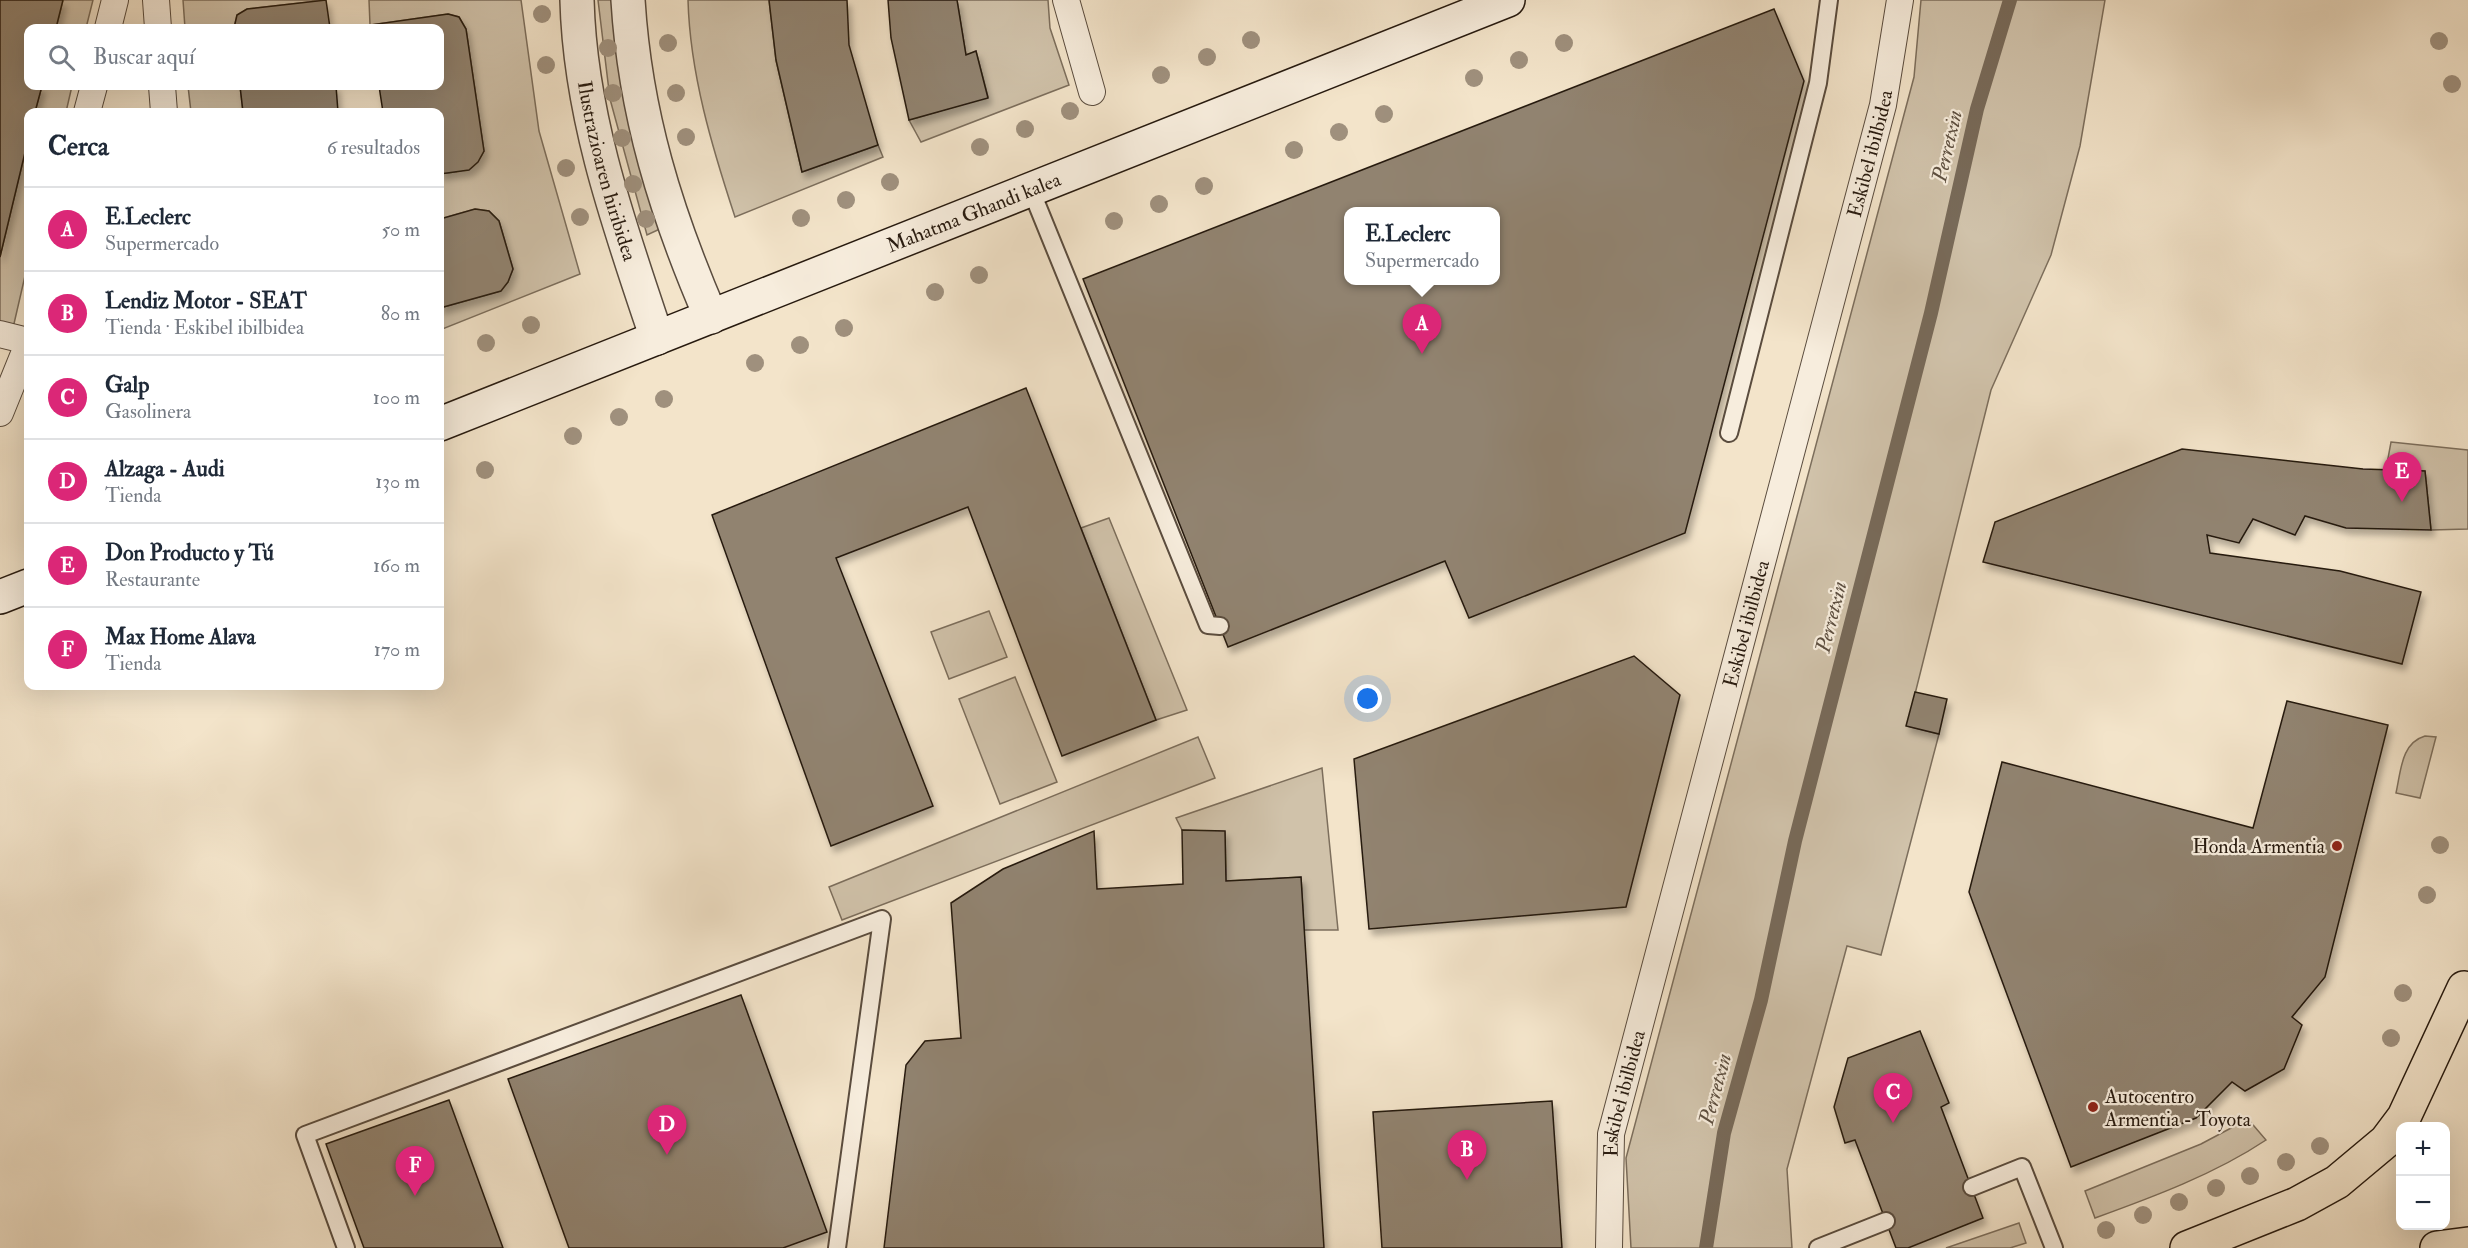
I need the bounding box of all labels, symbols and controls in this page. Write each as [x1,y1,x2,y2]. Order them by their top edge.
search box [24,24,444,90]
icon: search [45,41,78,74]
text: Buscar aquí [93,43,195,71]
street label: Ilustrazioaren hiribidea [572,79,643,265]
street label: Eskibel ibilbidea [1842,88,1898,220]
water label: Perretxin [1926,107,1969,186]
text: Cerca [48,131,109,163]
text: 6 resultados [327,135,420,160]
street label: Mahatma Ghandi kalea [883,167,1065,258]
text: E.Leclerc [105,203,191,231]
popup [1344,207,1500,285]
text: A [61,217,74,242]
text: 50 m [381,217,420,242]
text: E.Leclerc [1365,220,1451,248]
text: Supermercado [105,231,219,256]
text: Supermercado [1365,248,1479,273]
text: Lendiz Motor - SEAT [105,287,307,315]
text: B [61,301,74,326]
text: 80 m [381,301,420,326]
pin: A [1402,304,1442,354]
text: Tienda · Eskibel ibilbidea [105,315,304,340]
text: Galp [105,371,149,399]
text: C [60,385,75,410]
text: 100 m [373,385,420,410]
text: Gasolinera [105,399,191,424]
pin: E [2382,452,2422,502]
text: Alzaga - Audi [105,455,225,483]
text: D [59,469,76,494]
text: 130 m [375,469,420,494]
text: Tienda [105,483,162,508]
text: Don Producto y Tú [105,539,274,567]
text: E [60,553,75,578]
text: 160 m [373,553,420,578]
street label: Eskibel ibilbidea [1718,557,1775,690]
text: Restaurante [105,567,200,592]
water label: Perretxin [1809,578,1853,657]
text: Max Home Alava [105,623,256,651]
text: F [61,637,74,662]
text: 170 m [374,637,420,662]
text: Tienda [105,651,162,676]
your location [1353,684,1382,713]
place label: Honda Armentia [2193,834,2326,859]
marker: Honda Armentia [2330,839,2344,853]
street label: Eskibel ibilbidea [1599,1027,1651,1157]
water label: Perretxin [1693,1050,1738,1129]
pin: C [1874,1074,1912,1123]
place label: Autocentro Armentia - Toyota [2104,1084,2252,1132]
marker: Autocentro Armentia - Toyota [2086,1100,2100,1114]
pin: D [648,1106,686,1155]
map controls [2396,1122,2450,1230]
button: + [2396,1122,2450,1176]
pin: B [1448,1130,1486,1180]
pin: F [396,1146,434,1196]
button: − [2396,1176,2450,1230]

